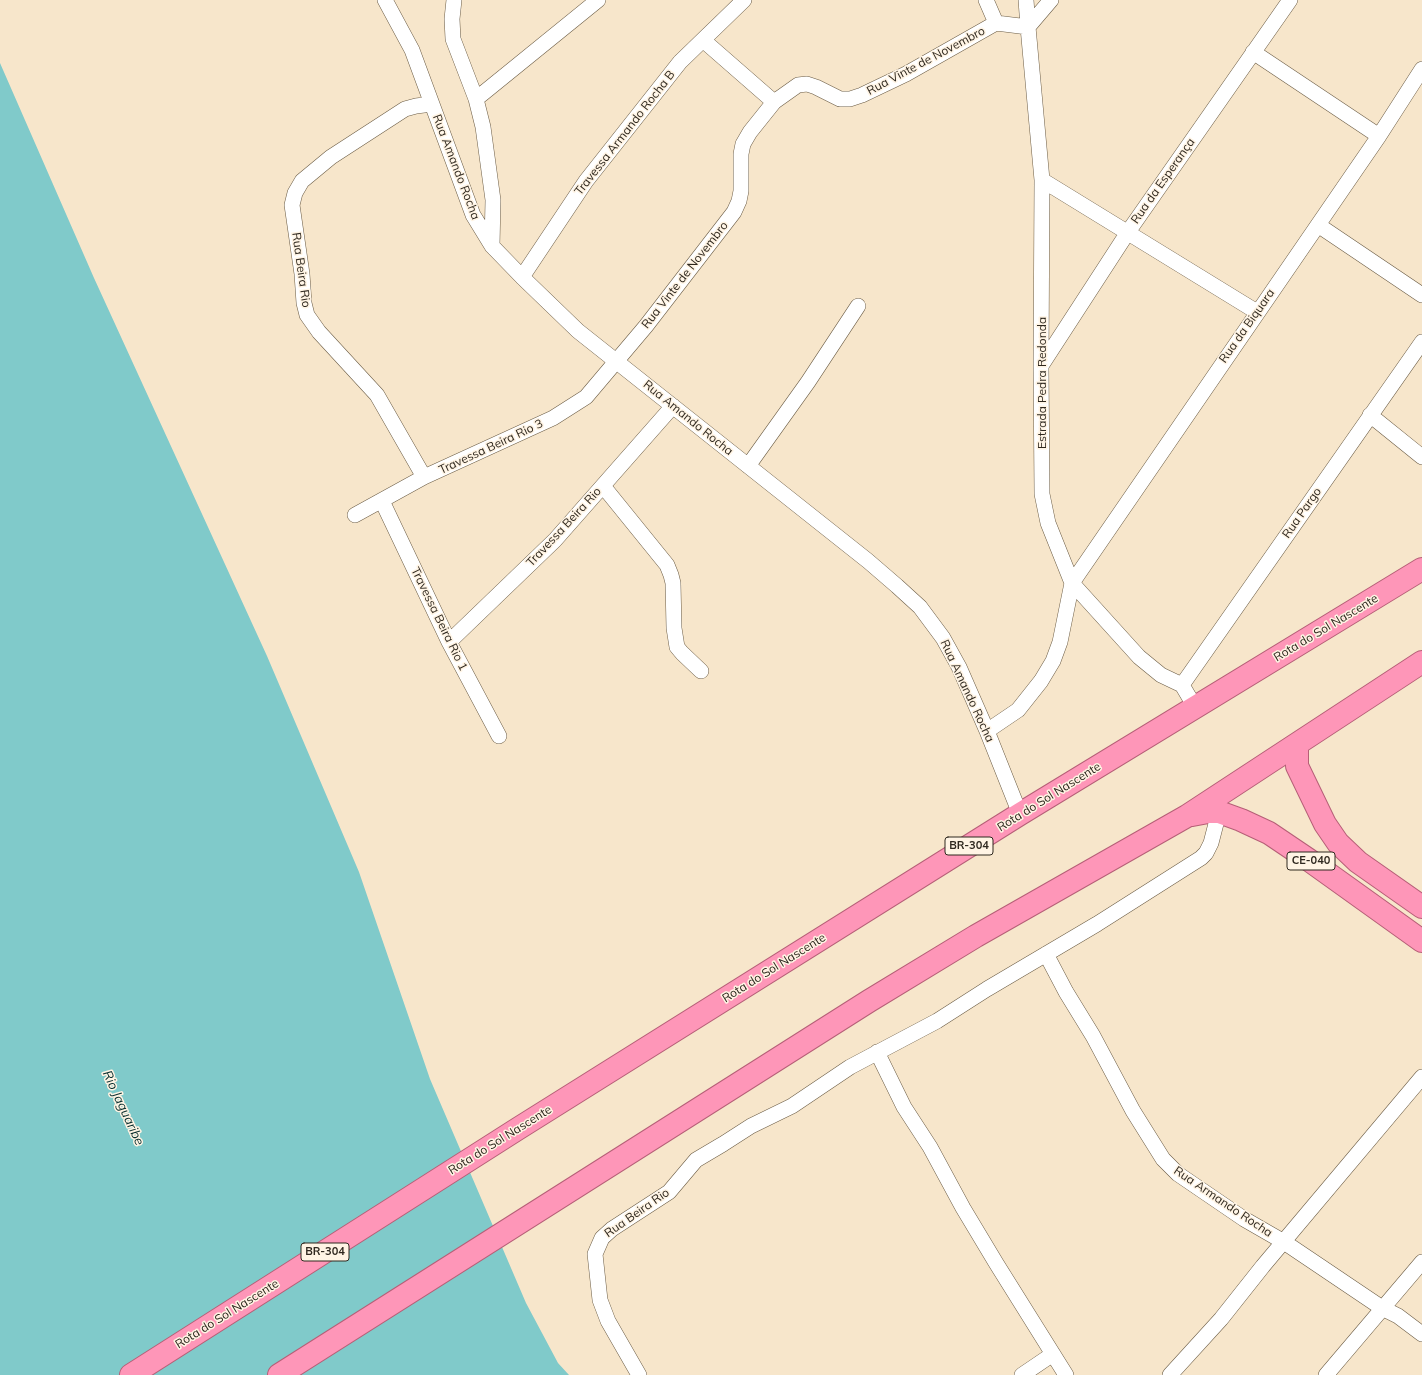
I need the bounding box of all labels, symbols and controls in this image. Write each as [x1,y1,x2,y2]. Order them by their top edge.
street label: Rua Vinte de Novembro [864,24,988,98]
street label: Travessa Armando Rocha B [572,68,678,198]
street label: Rua Amando Rocha [429,112,483,222]
street label: Rua da Esperança [1128,135,1198,227]
street label: Rua Vinte de Novembro [639,219,731,331]
street label: Rua Beira Rio [289,231,313,309]
street label: Rua da Biquara [1216,286,1278,366]
street label: Estrada Pedra Redonda [1035,317,1049,449]
street label: Rua Amando Rocha [640,377,736,459]
street label: Travessa Beira Rio 3 [437,417,545,477]
street label: Travessa Beira Rio [524,484,604,570]
street label: Rua Pargo [1279,485,1325,541]
street label: Travessa Beira Rio 1 [408,565,470,673]
street label: Rota do Sol Nascente [1271,591,1381,665]
street label: Rua Amando Rocha [937,637,997,745]
street label: Rota do Sol Nascente [995,759,1103,835]
road number: BR-304 [945,837,993,855]
road number: CE-040 [1287,852,1335,870]
street label: Rota do Sol Nascente [720,930,828,1006]
water label: Rio Jaguaribe [99,1068,147,1148]
street label: Rota do Sol Nascente [446,1102,554,1178]
street label: Rua Armando Rocha [1171,1164,1275,1240]
street label: Rua Beira Rio [602,1185,672,1241]
road number: BR-304 [301,1243,349,1261]
street label: Rota do Sol Nascente [173,1276,281,1352]

